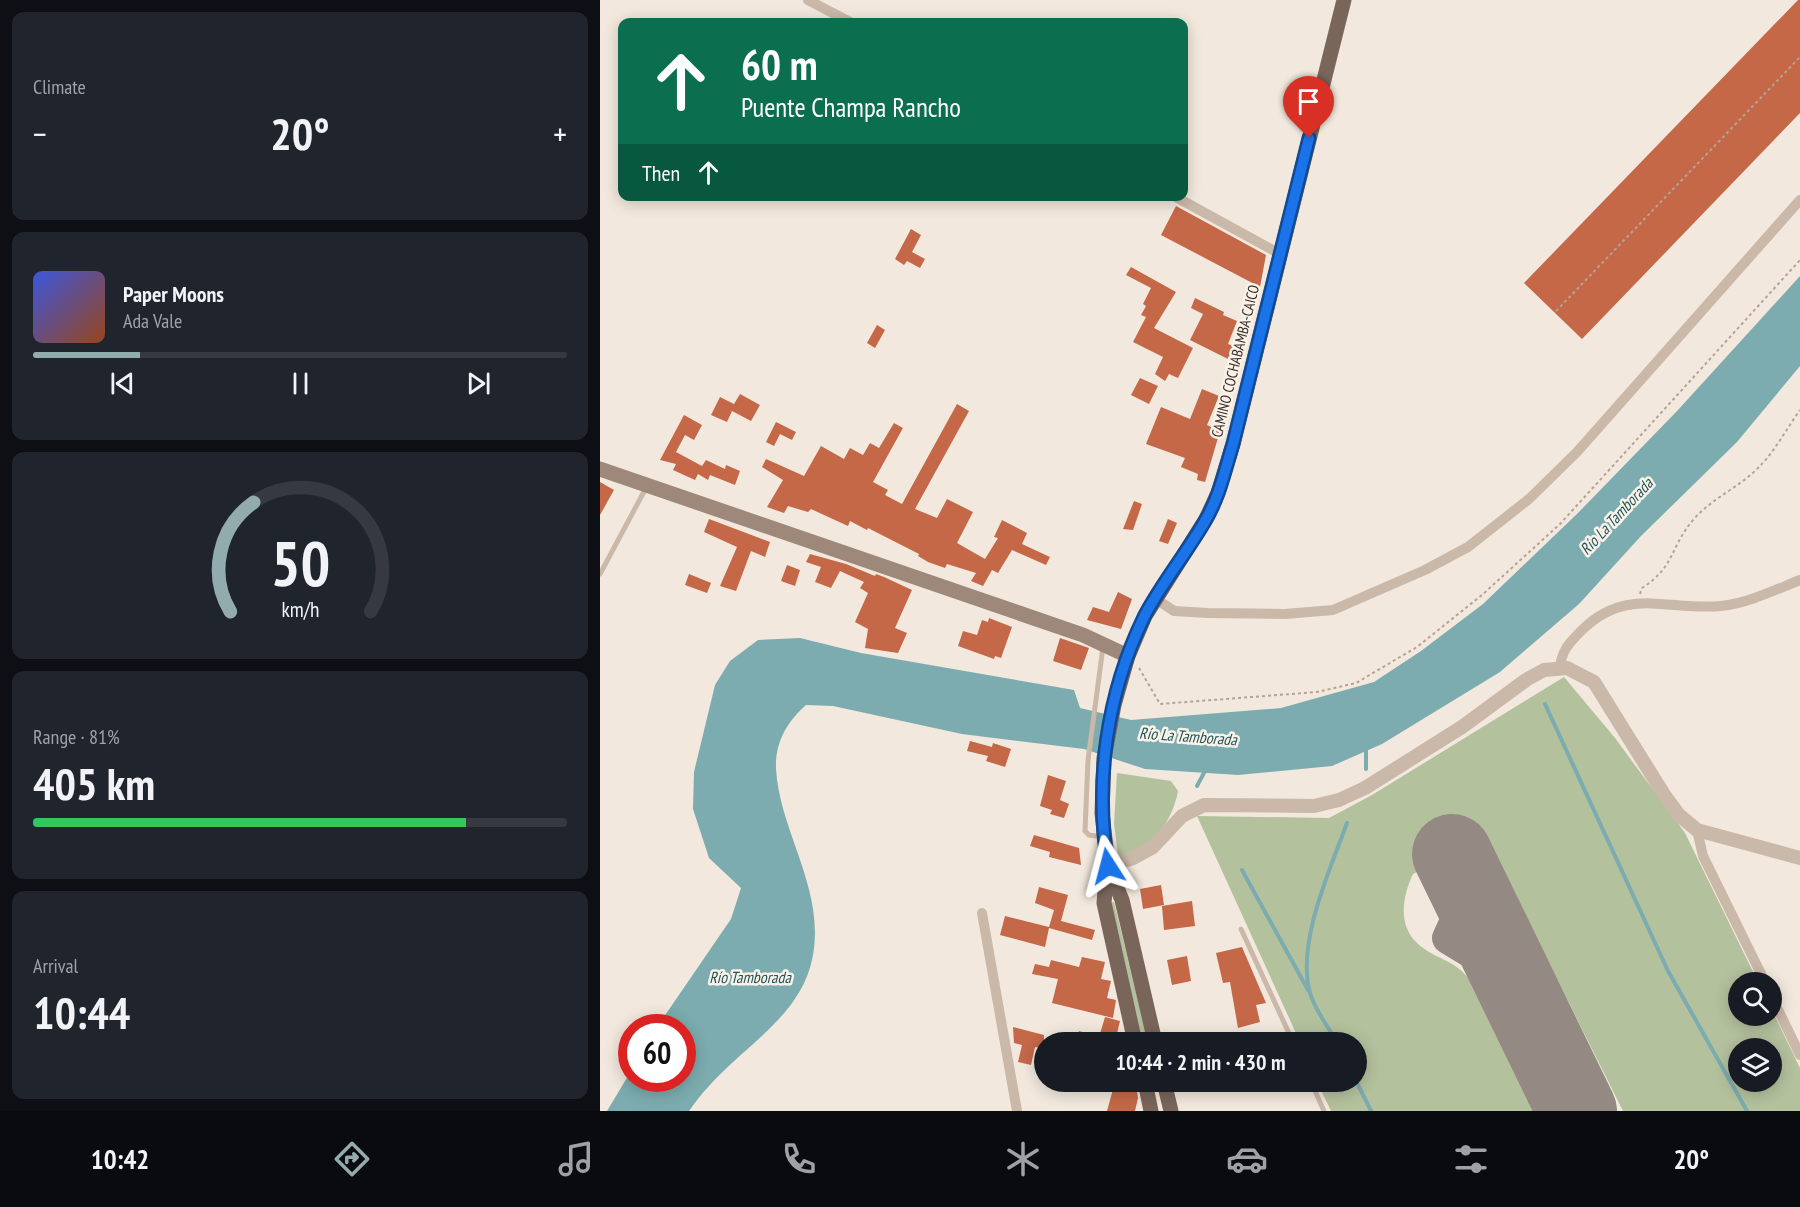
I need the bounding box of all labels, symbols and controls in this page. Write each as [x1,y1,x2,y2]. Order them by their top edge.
text: 60 m [741,37,818,92]
icon: ahead [642,42,720,120]
text: Climate [33,74,86,100]
pin [1283,76,1334,138]
icon: arrive [1292,85,1325,118]
text: Puente Champa Rancho [741,90,961,124]
text: 20° [270,104,330,162]
text: − [33,112,47,155]
text: + [553,112,567,155]
icon: ahead [692,156,725,189]
text: Then [642,159,680,187]
text: Paper Moons [123,280,224,308]
street label: CAMINO COCHABAMBA-CAICO [1207,283,1263,439]
text: Ada Vale [123,308,182,334]
icon: previous [106,367,139,400]
icon: pause [284,367,317,400]
icon: next [462,367,495,400]
water label: Río La Tamborada [1575,472,1658,559]
text: 50 [270,523,330,604]
text: km/h [281,596,319,624]
water label: Río La Tamborada [1139,723,1239,749]
text: Range · 81% [33,724,120,750]
text: 405 km [33,754,155,812]
position arrow [1076,834,1140,898]
text: Arrival [33,953,78,979]
water label: Río Tamborada [709,967,792,987]
map controls [1728,972,1782,1092]
button: search [1728,972,1782,1026]
text: 10:44 [33,983,130,1041]
speed limit sign: 60 [618,1014,696,1092]
button: layers [1728,1038,1782,1092]
text: 10:44 · 2 min · 430 m [1115,1048,1286,1076]
icon: directions [331,1138,373,1180]
icon: music [555,1138,597,1180]
icon: phone [778,1138,820,1180]
icon: climate [1002,1138,1044,1180]
icon: car [1226,1138,1268,1180]
icon: filters [1450,1138,1492,1180]
text: 10:42 [91,1142,149,1176]
text: 20° [1673,1142,1709,1176]

